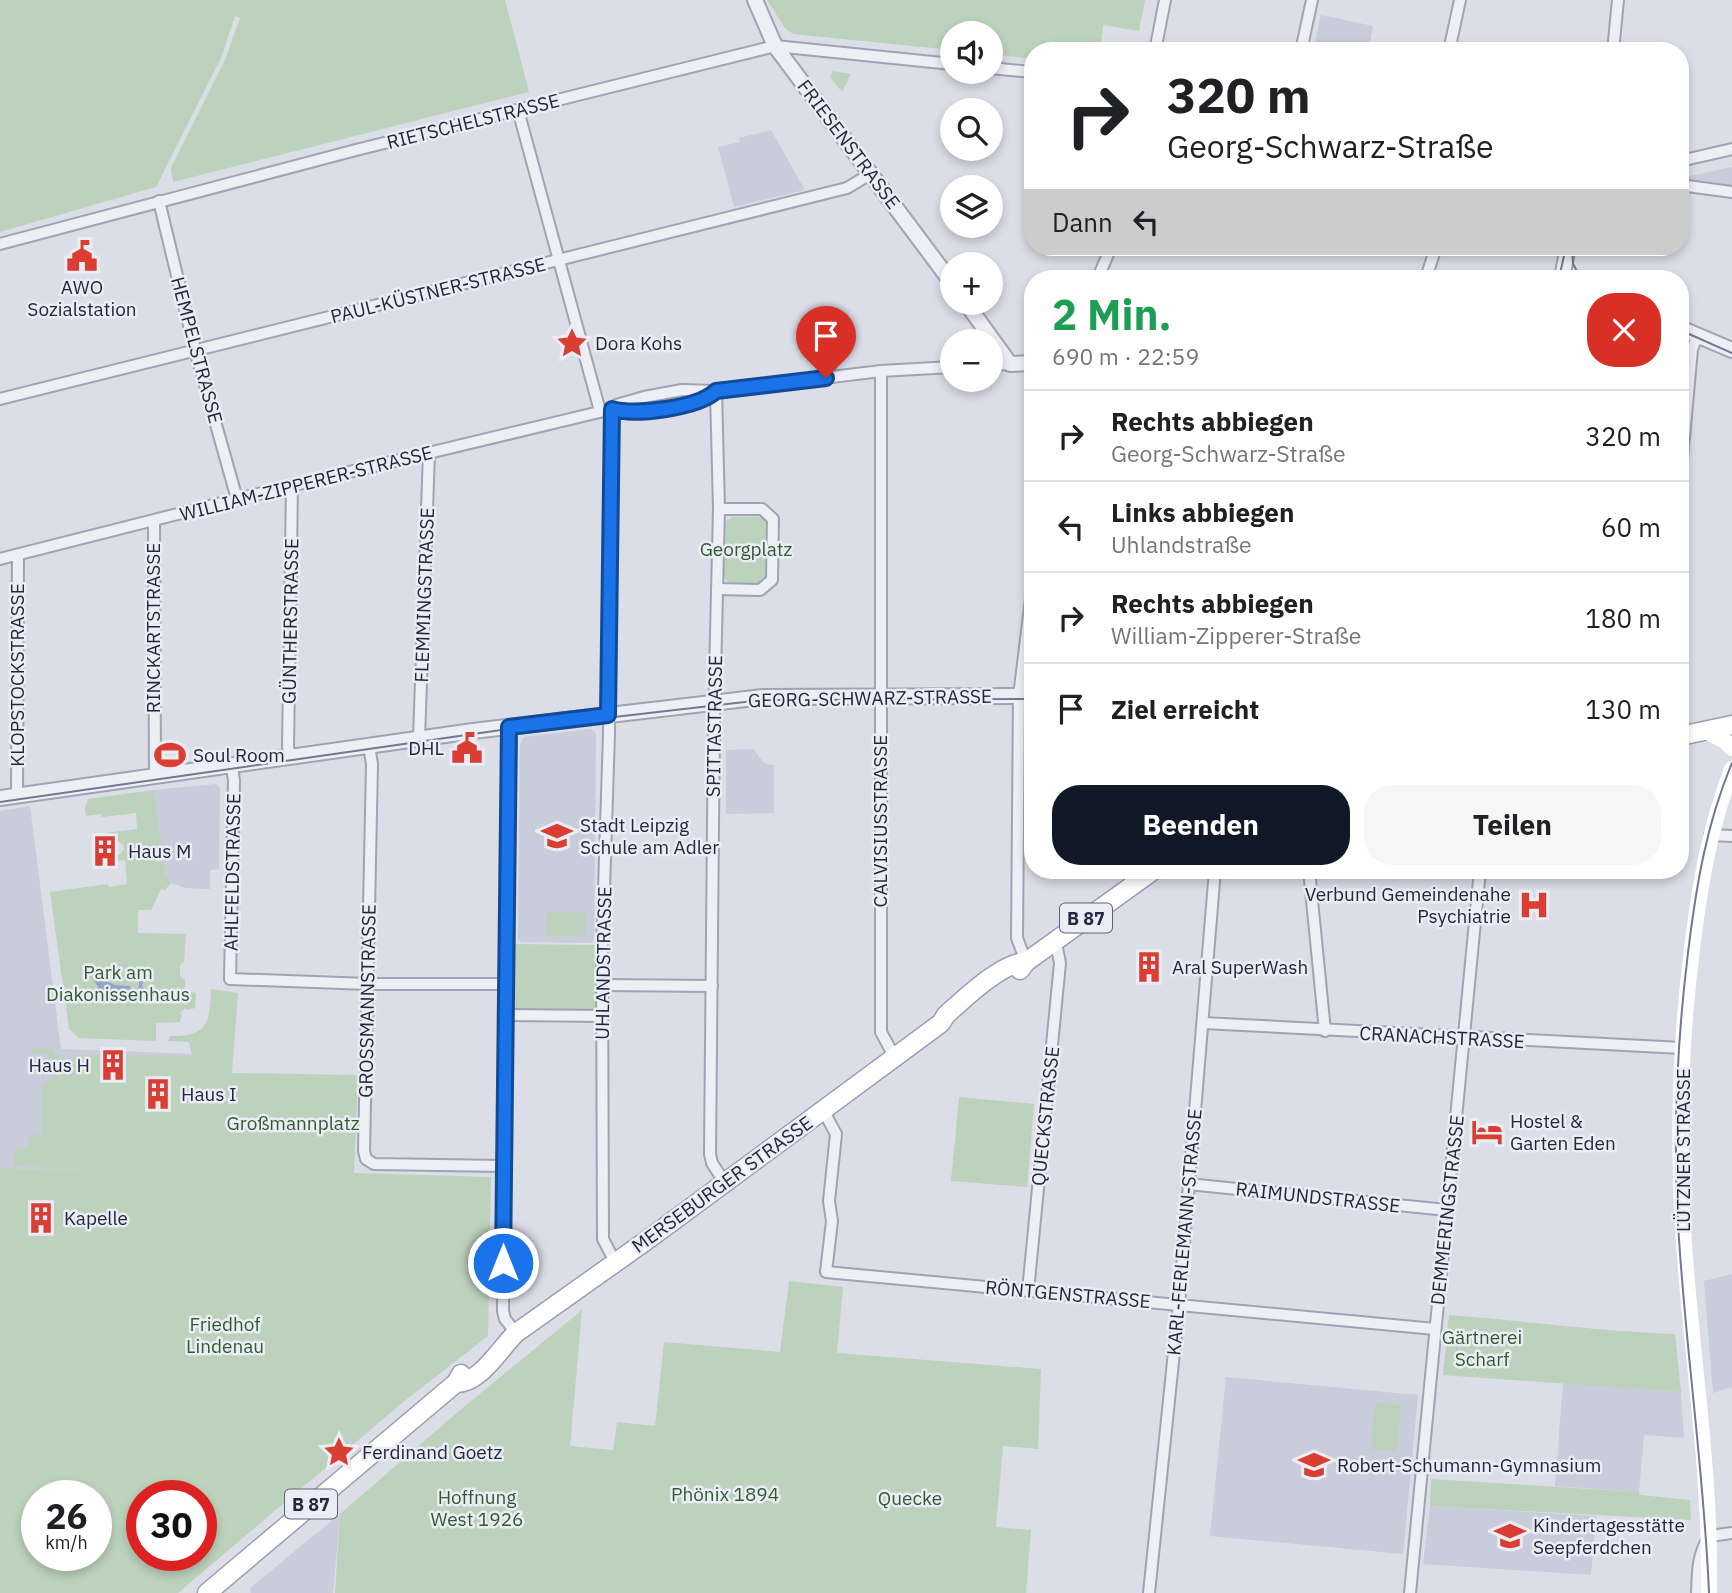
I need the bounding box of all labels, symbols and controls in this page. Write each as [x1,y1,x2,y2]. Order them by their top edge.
map controls [940,21,1003,392]
button: sound [940,21,1003,84]
text: 320 m [1167,63,1311,126]
icon: right [1052,70,1143,161]
street label: FRIESENSTRASSE [792,74,906,214]
street label: RIETSCHELSTRASSE [384,88,562,154]
button: search [940,98,1003,161]
text: Georg-Schwarz-Straße [1167,125,1494,167]
button: layers [940,175,1003,238]
icon: left [1127,203,1165,241]
text: Dann [1052,205,1113,239]
public building icon: AWO Sozialstation [65,239,99,273]
street label: PAUL-KÜSTNER-STRASSE [328,252,548,328]
button: + [940,252,1003,315]
street label: HEMPELSTRASSE [166,274,228,426]
place label: AWO Sozialstation [27,275,137,321]
text: 2 Min. [1052,287,1172,342]
button: close [1587,293,1661,367]
pin [796,306,856,378]
icon: arrive [807,317,845,355]
place icon: Dora Kohs [555,326,589,360]
button: − [940,329,1003,392]
place label: Dora Kohs [595,331,682,355]
text: 690 m · 22:59 [1052,341,1199,371]
text: Rechts abbiegen [1111,404,1314,438]
icon: right [1052,417,1090,455]
text: 320 m [1585,419,1661,453]
text: Georg-Schwarz-Straße [1111,438,1346,468]
street label: WILLIAM-ZIPPERER-STRASSE [177,440,435,526]
text: Links abbiegen [1111,495,1294,529]
street label: FLEMMINGSTRASSE [409,507,439,683]
icon: left [1052,508,1090,546]
text: 60 m [1601,510,1661,544]
text: Uhlandstraße [1111,529,1252,559]
park label: Georgplatz [700,537,793,561]
street label: GÜNTHERSTRASSE [277,538,303,704]
street label: RINCKARTSTRASSE [141,543,165,713]
street label: KLOPSTOCKSTRASSE [5,583,29,767]
text: Rechts abbiegen [1111,586,1314,620]
icon: right [1052,599,1090,637]
text: 180 m [1585,601,1661,635]
text: William-Zipperer-Straße [1111,620,1361,650]
street label: SPITTASTRASSE [701,655,727,797]
street label: GEORG-SCHWARZ-STRASSE [748,684,992,712]
icon: arrive [1052,690,1090,728]
text: Ziel erreicht [1111,692,1259,726]
text: 130 m [1585,692,1661,726]
public building icon: DHL [450,731,484,765]
street label: CALVISIUSSTRASSE [868,735,892,907]
place label: DHL [408,736,444,760]
sports icon: Soul Room [153,738,187,772]
place label: Soul Room [193,743,285,767]
button: Beenden [1052,785,1350,865]
button: Teilen [1364,785,1661,865]
street label: AHLFELDSTRASSE [219,793,245,951]
place label: Stadt Leipzig Schule am Adler [580,813,719,859]
school or university icon: Stadt Leipzig Schule am Adler [540,819,574,853]
building icon: Haus M [88,834,122,868]
place label: Haus M [128,839,192,863]
place label: Verbund Gemeindenahe Psychiatrie [1305,882,1511,928]
street label: UHLANDSTRASSE [590,886,616,1040]
hospital icon: Verbund Gemeindenahe Psychiatrie [1517,888,1551,922]
road number: B 87 [1060,903,1112,932]
street label: GROSSMANNSTRASSE [353,904,381,1098]
building icon: Aral SuperWash [1132,950,1166,984]
place label: Aral SuperWash [1172,955,1308,979]
park label: Park am Diakonissenhaus [46,960,190,1006]
street label: CRANACHSTRASSE [1359,1021,1525,1053]
street label: QUECKSTRASSE [1026,1045,1064,1187]
building icon: Haus H [96,1048,130,1082]
place label: Haus H [28,1053,90,1077]
street label: LÜTZNER STRASSE [1671,1068,1695,1232]
building icon: Haus I [141,1077,175,1111]
place label: Haus I [181,1082,237,1106]
street label: KARL-FERLEMANN-STRASSE [1161,1108,1207,1356]
place label: Hostel & Garten Eden [1510,1109,1616,1155]
street label: MERSEBURGER STRASSE [627,1110,817,1258]
park label: Großmannplatz [227,1111,360,1135]
street label: DEMMERINGSTRASSE [1425,1114,1469,1306]
hotel icon: Hostel & Garten Eden [1470,1115,1504,1149]
street label: RAIMUNDSTRASSE [1234,1176,1402,1218]
building icon: Kapelle [24,1201,58,1235]
place label: Kapelle [64,1206,128,1230]
position arrow [466,1226,540,1300]
street label: RÖNTGENSTRASSE [984,1275,1152,1313]
park label: Friedhof Lindenau [186,1312,264,1358]
park label: Gärtnerei Scharf [1442,1325,1522,1371]
place icon: Ferdinand Goetz [322,1435,356,1469]
place label: Ferdinand Goetz [362,1440,502,1464]
school or university icon: Robert-Schumann-Gymnasium [1297,1448,1331,1482]
place label: Robert-Schumann-Gymnasium [1337,1453,1601,1477]
speed limit sign: 30 [126,1480,217,1571]
park label: Phönix 1894 [671,1482,779,1506]
park label: Hoffnung West 1926 [431,1485,523,1531]
park label: Quecke [878,1486,942,1510]
road number: B 87 [285,1490,337,1518]
text: 26 [45,1493,88,1539]
place label: Kindertagesstätte Seepferdchen [1533,1513,1685,1559]
school or university icon: Kindertagesstätte Seepferdchen [1493,1519,1527,1553]
text: km/h [45,1531,88,1554]

